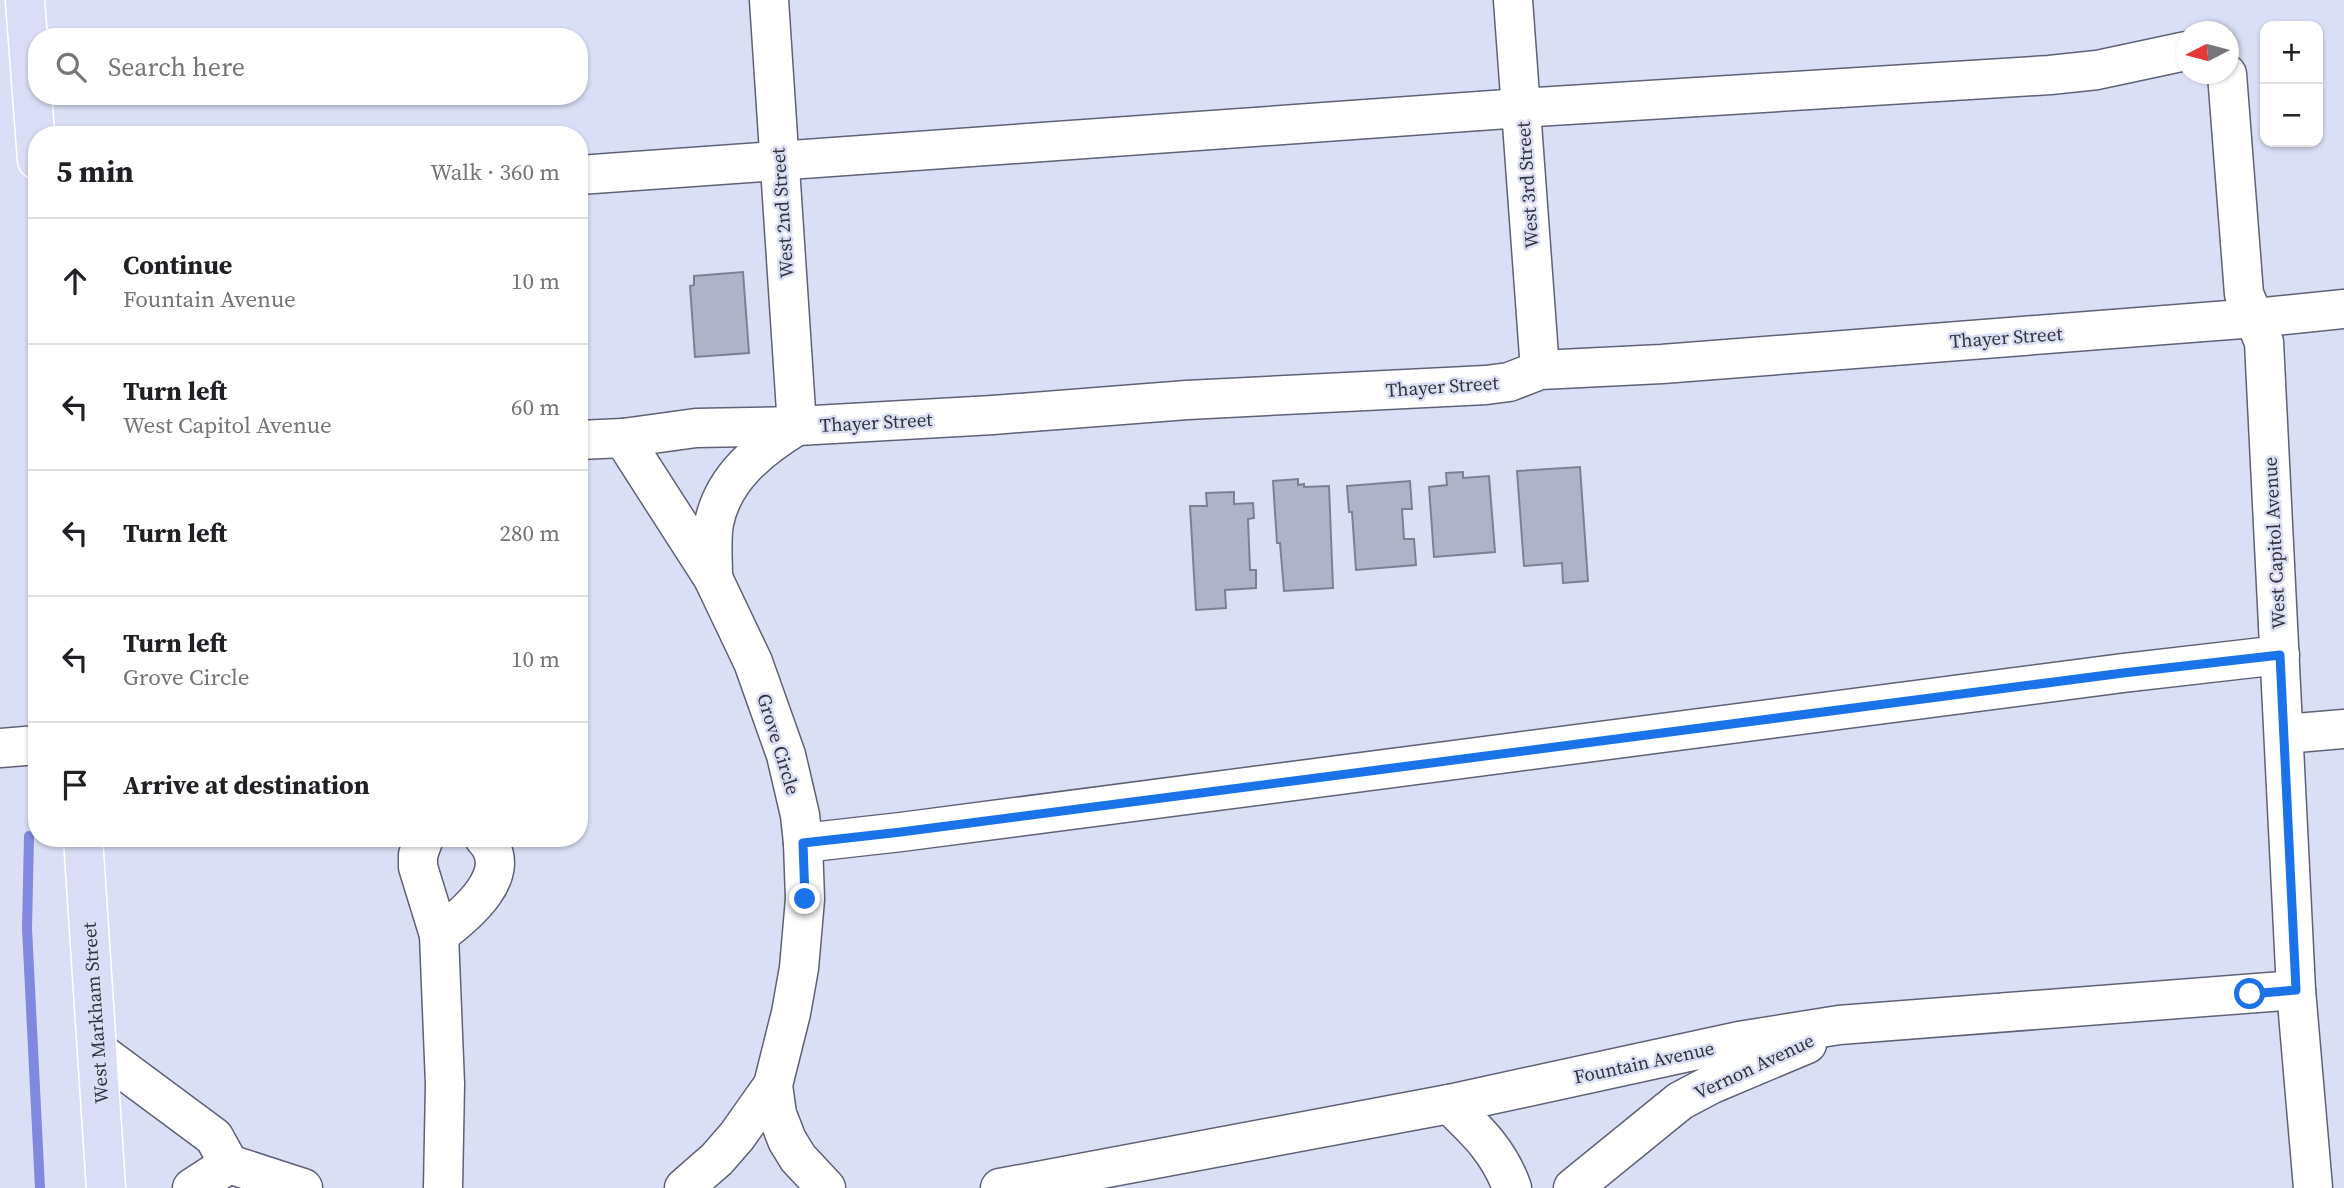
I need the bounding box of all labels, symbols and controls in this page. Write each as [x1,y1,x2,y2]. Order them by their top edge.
north arrow [2176,21,2239,84]
map controls [2260,21,2323,147]
button: + [2260,21,2323,84]
search box [28,28,588,105]
icon: search [52,48,90,86]
text: Search here [108,49,245,85]
button: − [2260,84,2323,147]
street label: West 3rd Street [1510,120,1544,249]
street label: West 2nd Street [764,146,800,279]
text: 5 min [56,151,134,192]
text: Walk · 360 m [430,156,560,188]
text: Continue [123,247,232,283]
icon: ahead [56,262,94,300]
text: 10 m [511,265,560,297]
text: Fountain Avenue [123,283,296,315]
street label: Thayer Street [1949,320,2064,354]
street label: Thayer Street [1385,369,1500,403]
text: Turn left [123,373,227,409]
icon: left [56,388,94,426]
text: 60 m [511,391,560,423]
street label: Thayer Street [819,406,934,438]
text: West Capitol Avenue [123,409,332,441]
street label: West Capitol Avenue [2257,456,2291,630]
icon: left [56,514,94,552]
text: Turn left [123,515,227,551]
text: 280 m [499,517,560,549]
text: Turn left [123,625,227,661]
icon: left [56,640,94,678]
text: 10 m [511,643,560,675]
text: Grove Circle [123,661,249,693]
street label: Grove Circle [751,690,807,798]
icon: arrive [56,766,94,804]
text: Arrive at destination [123,767,370,803]
route end [789,883,820,914]
street label: West Markham Street [76,921,114,1105]
route start [2234,978,2265,1009]
street label: Vernon Avenue [1690,1027,1818,1105]
street label: Fountain Avenue [1571,1034,1717,1090]

